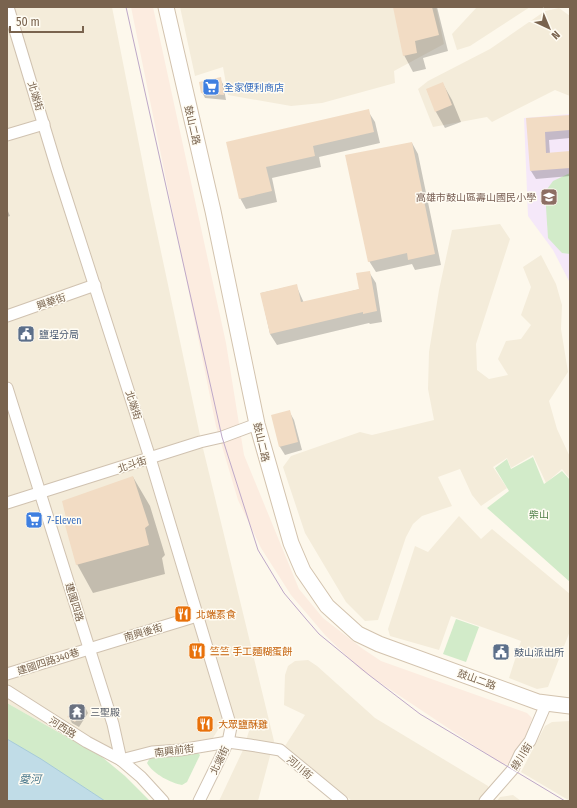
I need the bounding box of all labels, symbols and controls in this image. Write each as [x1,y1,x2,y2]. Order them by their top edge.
scale bar [10,8,83,34]
north arrow [529,8,569,48]
text: 50 m [16,15,40,29]
text: N [549,28,562,42]
supermarket icon: 全家便利商店 [201,77,221,97]
street label: 北端街 [25,80,45,112]
place label: 全家便利商店 [224,82,284,94]
street label: 鼓山二路 [182,104,202,146]
school or university icon: 高雄市鼓山區壽山國民小學 [539,187,559,207]
place label: 高雄市鼓山區壽山國民小學 [416,192,536,204]
street label: 興華街 [35,291,67,313]
public building icon: 鹽埕分局 [16,324,36,344]
place label: 鹽埕分局 [39,329,79,341]
street label: 北端街 [123,389,143,421]
street label: 鼓山二路 [251,421,271,463]
street label: 北斗街 [116,455,148,475]
park label: 柴山 [529,509,549,521]
supermarket icon: 7-Eleven [24,510,44,530]
place label: 7-Eleven [47,515,81,527]
street label: 建國四路 [62,581,86,623]
restaurant icon: 北端素食 [173,604,193,624]
place label: 北端素食 [196,609,236,621]
street label: 南興後街 [122,622,164,644]
restaurant icon: 竺竺 手工麵糊蛋餅 [187,641,207,661]
public building icon: 鼓山派出所 [491,642,511,662]
street label: 建國四路340巷 [16,646,81,678]
place label: 竺竺 手工麵糊蛋餅 [210,646,292,658]
place label: 鼓山派出所 [514,647,564,659]
street label: 鼓山二路 [456,667,498,692]
temple icon: 三聖殿 [67,702,87,722]
place label: 三聖殿 [90,707,120,719]
restaurant icon: 大眾鹽酥雞 [195,714,215,734]
street label: 河西路 [47,715,78,741]
place label: 大眾鹽酥雞 [218,719,268,731]
street label: 綠川街 [509,741,535,772]
street label: 南興前街 [154,743,195,759]
street label: 北端街 [208,744,232,777]
street label: 河川街 [284,754,315,782]
water label: 愛河 [19,773,43,786]

